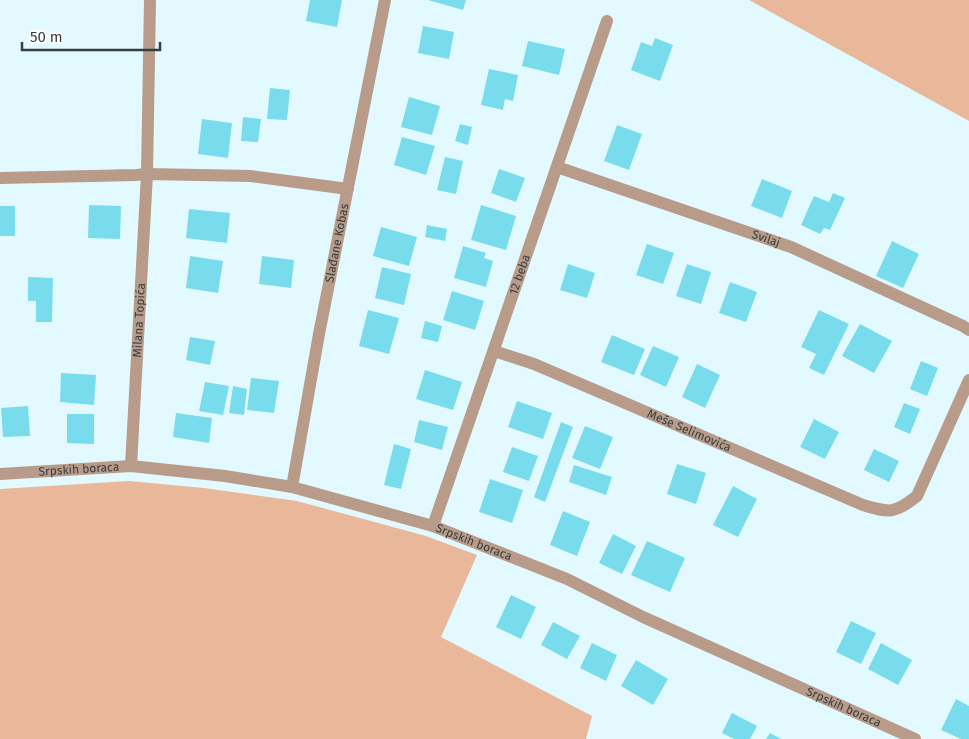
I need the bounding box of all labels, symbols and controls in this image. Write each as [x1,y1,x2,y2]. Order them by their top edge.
scale bar [22,20,160,52]
text: 50 m [30,28,63,46]
street label: Slađane Kobas [322,202,352,284]
street label: Svilaj [750,227,782,250]
street label: 12 beba [506,253,533,296]
street label: Milana Topića [130,283,148,358]
street label: Meše Selimovića [645,406,733,455]
street label: Srpskih boraca [38,460,120,479]
street label: Srpskih boraca [434,521,514,564]
street label: Srpskih boraca [804,684,883,730]

